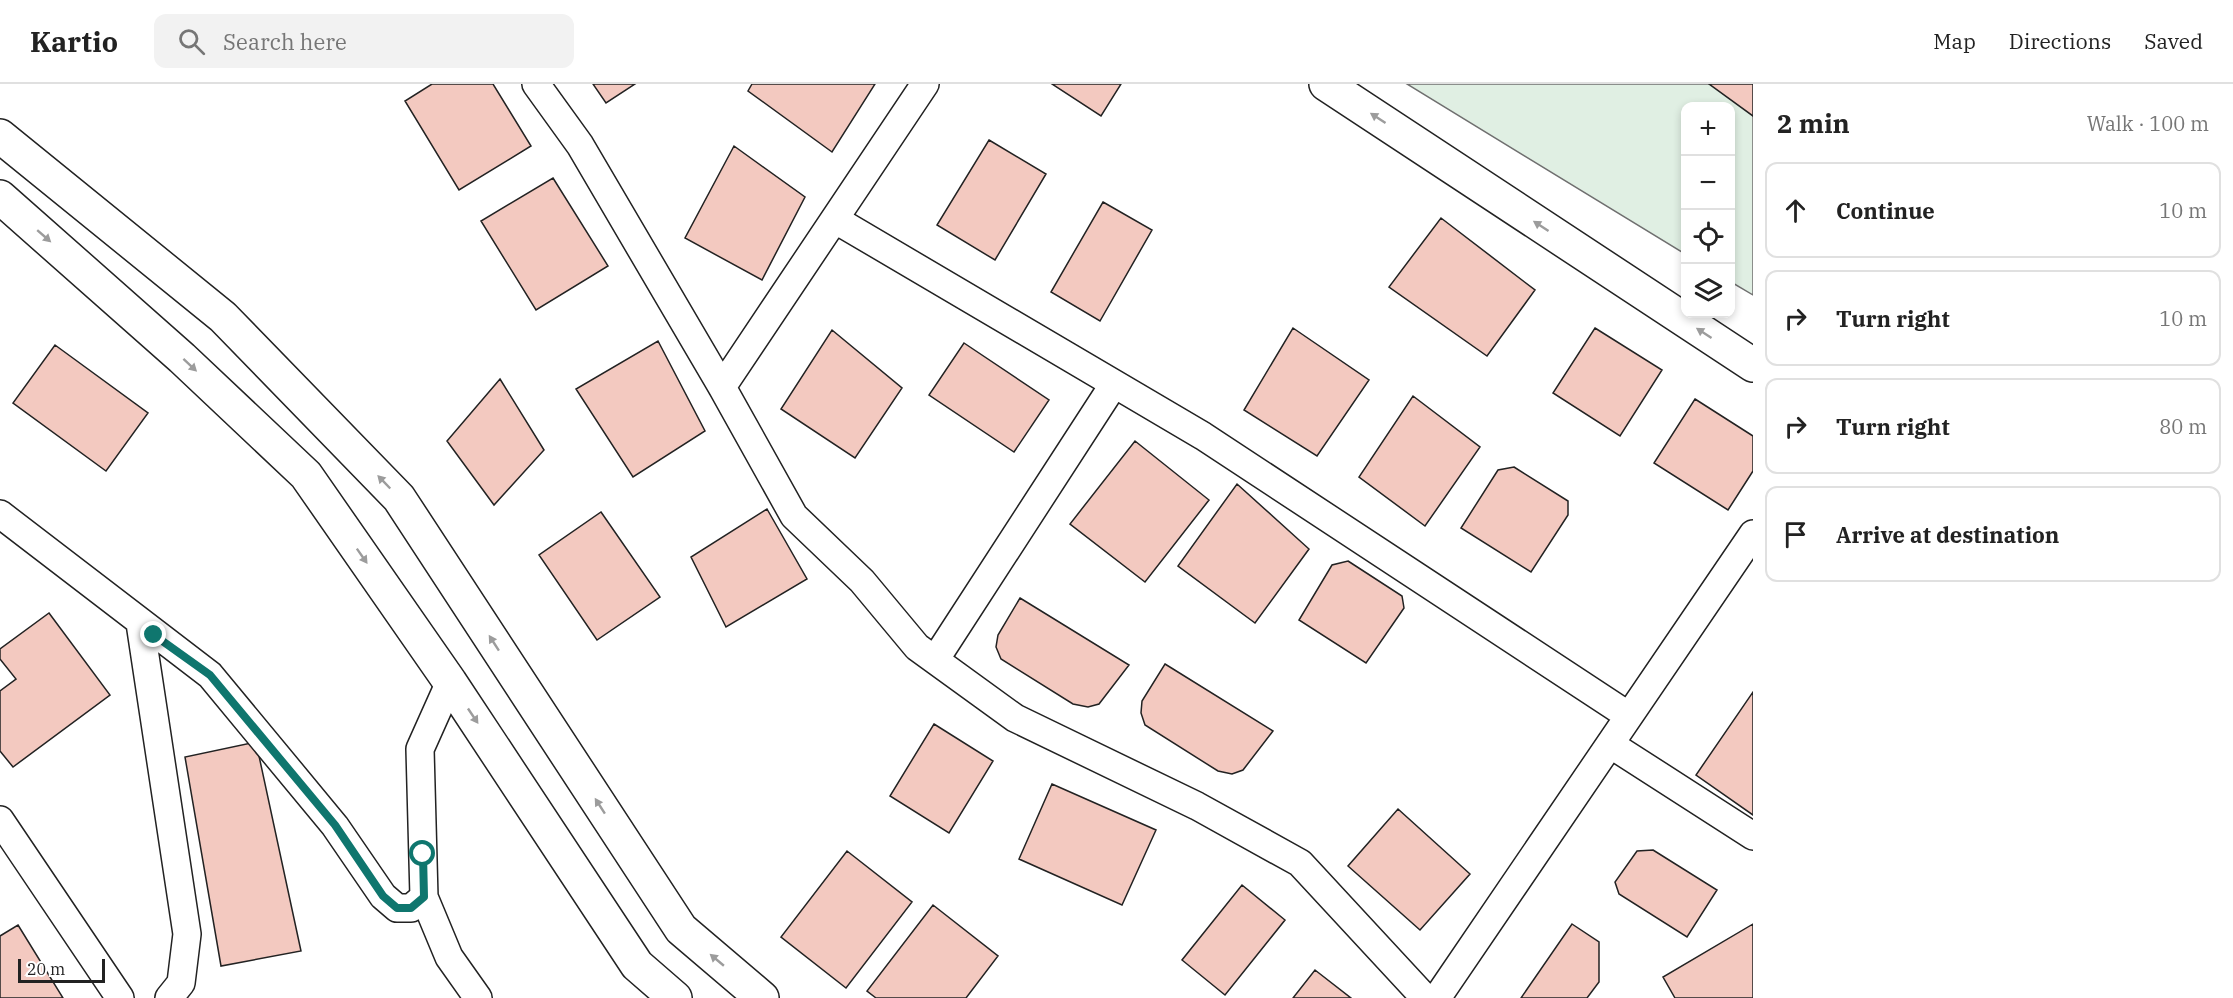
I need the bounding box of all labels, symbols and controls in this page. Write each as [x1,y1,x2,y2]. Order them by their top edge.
search box [154,14,574,68]
text: Kartio [30,23,118,60]
icon: search [175,25,208,58]
text: Search here [223,27,347,56]
text: Map [1933,27,1976,55]
text: Directions [2009,27,2111,55]
text: Saved [2144,27,2203,55]
map controls [1681,102,1735,318]
button: + [1681,102,1735,156]
text: 2 min [1777,106,1850,140]
text: Walk · 100 m [2087,110,2209,137]
one-way arrow [1370,113,1387,124]
button: − [1681,156,1735,210]
icon: ahead [1779,194,1812,227]
text: Continue [1836,196,1935,225]
text: 10 m [2159,197,2207,224]
button: locate [1681,210,1735,264]
one-way arrow [1533,220,1549,231]
one-way arrow [36,229,51,242]
button: layers [1681,264,1735,318]
icon: right [1779,302,1812,335]
text: Turn right [1836,304,1950,333]
text: 10 m [2159,305,2207,332]
one-way arrow [1696,327,1712,338]
one-way arrow [182,358,196,372]
icon: right [1779,410,1812,443]
text: Turn right [1836,412,1950,441]
text: 80 m [2159,413,2207,440]
one-way arrow [377,475,391,490]
icon: arrive [1779,518,1812,551]
text: Arrive at destination [1836,520,2059,549]
one-way arrow [356,547,368,563]
route end [140,621,166,647]
one-way arrow [488,635,499,651]
one-way arrow [467,708,478,724]
one-way arrow [595,798,606,814]
route start [409,840,435,866]
one-way arrow [710,954,725,967]
scale bar [18,956,105,984]
text: 20 m [27,959,65,979]

